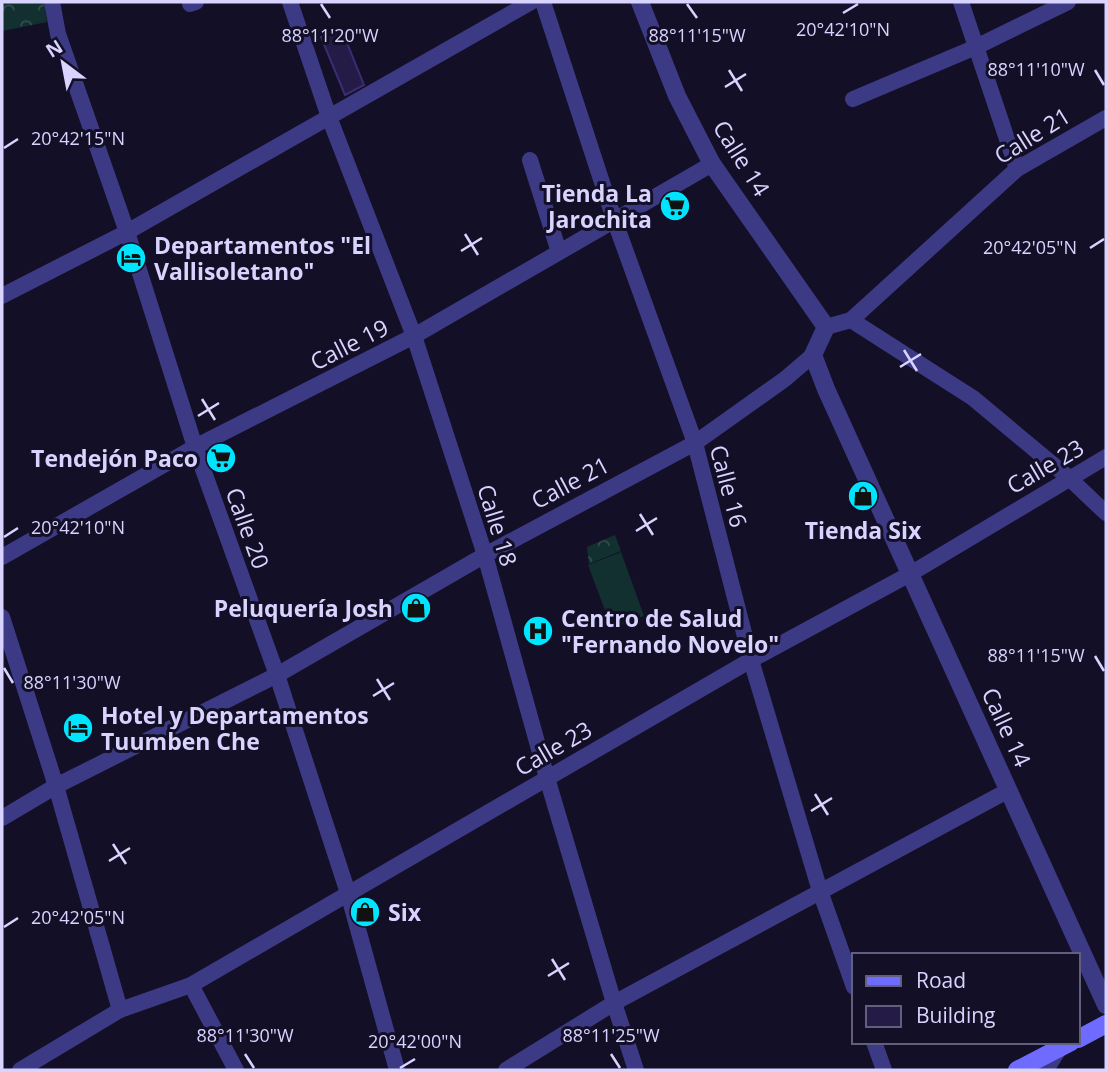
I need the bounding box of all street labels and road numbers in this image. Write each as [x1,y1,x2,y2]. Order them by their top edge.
street label: Calle 21 [988,99,1076,171]
street label: Calle 14 [706,114,778,202]
street label: Calle 19 [304,311,394,377]
street label: Calle 23 [1001,431,1089,501]
street label: Calle 16 [703,441,755,531]
street label: Calle 21 [525,448,615,516]
street label: Calle 18 [470,480,526,570]
street label: Calle 20 [219,483,277,573]
street label: Calle 14 [975,682,1039,772]
street label: Calle 23 [509,713,597,783]

